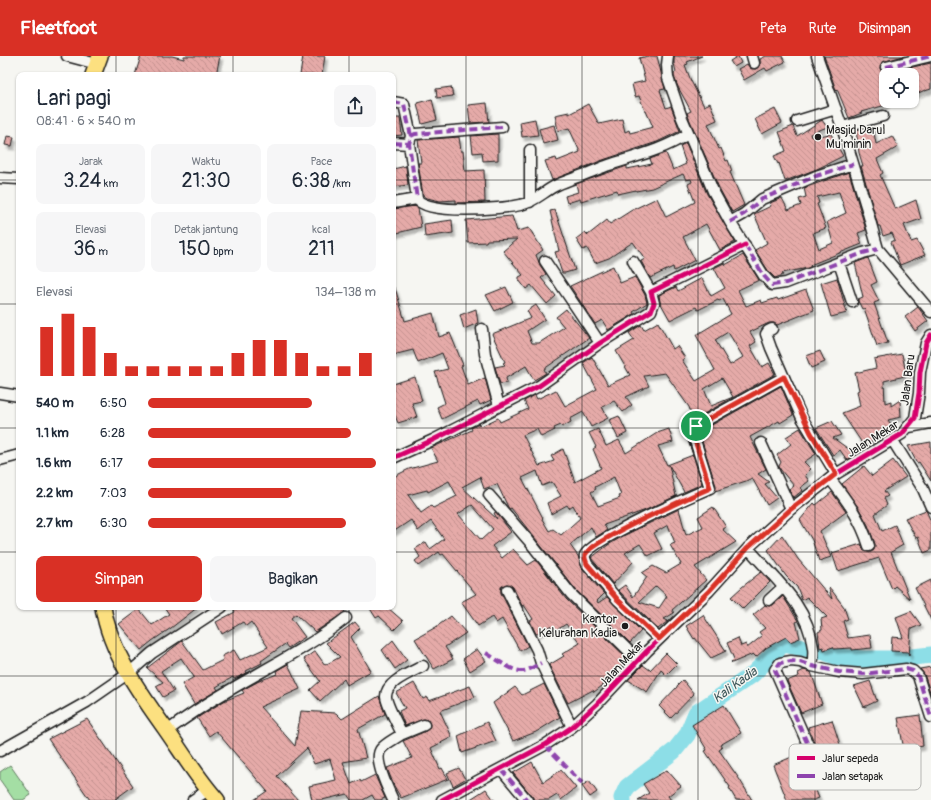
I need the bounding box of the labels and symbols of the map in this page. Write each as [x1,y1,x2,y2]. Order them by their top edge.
place label: Masjid Darul Mu'minin [826,123,885,152]
marker: Masjid Darul Mu'minin [813,132,823,142]
street label: Jalan Baru [897,354,919,406]
pin [679,409,713,443]
street label: Jalan Mekar [844,417,902,461]
place label: Kantor Kelurahan Kadia [538,612,618,641]
marker: Kantor Kelurahan Kadia [620,621,630,631]
street label: Jalan Mekar [597,637,648,690]
water label: Kali Kadia [710,663,761,706]
legend [789,744,921,790]
text: Jalur sepeda [822,752,878,765]
text: Jalan setapak [822,770,884,783]

